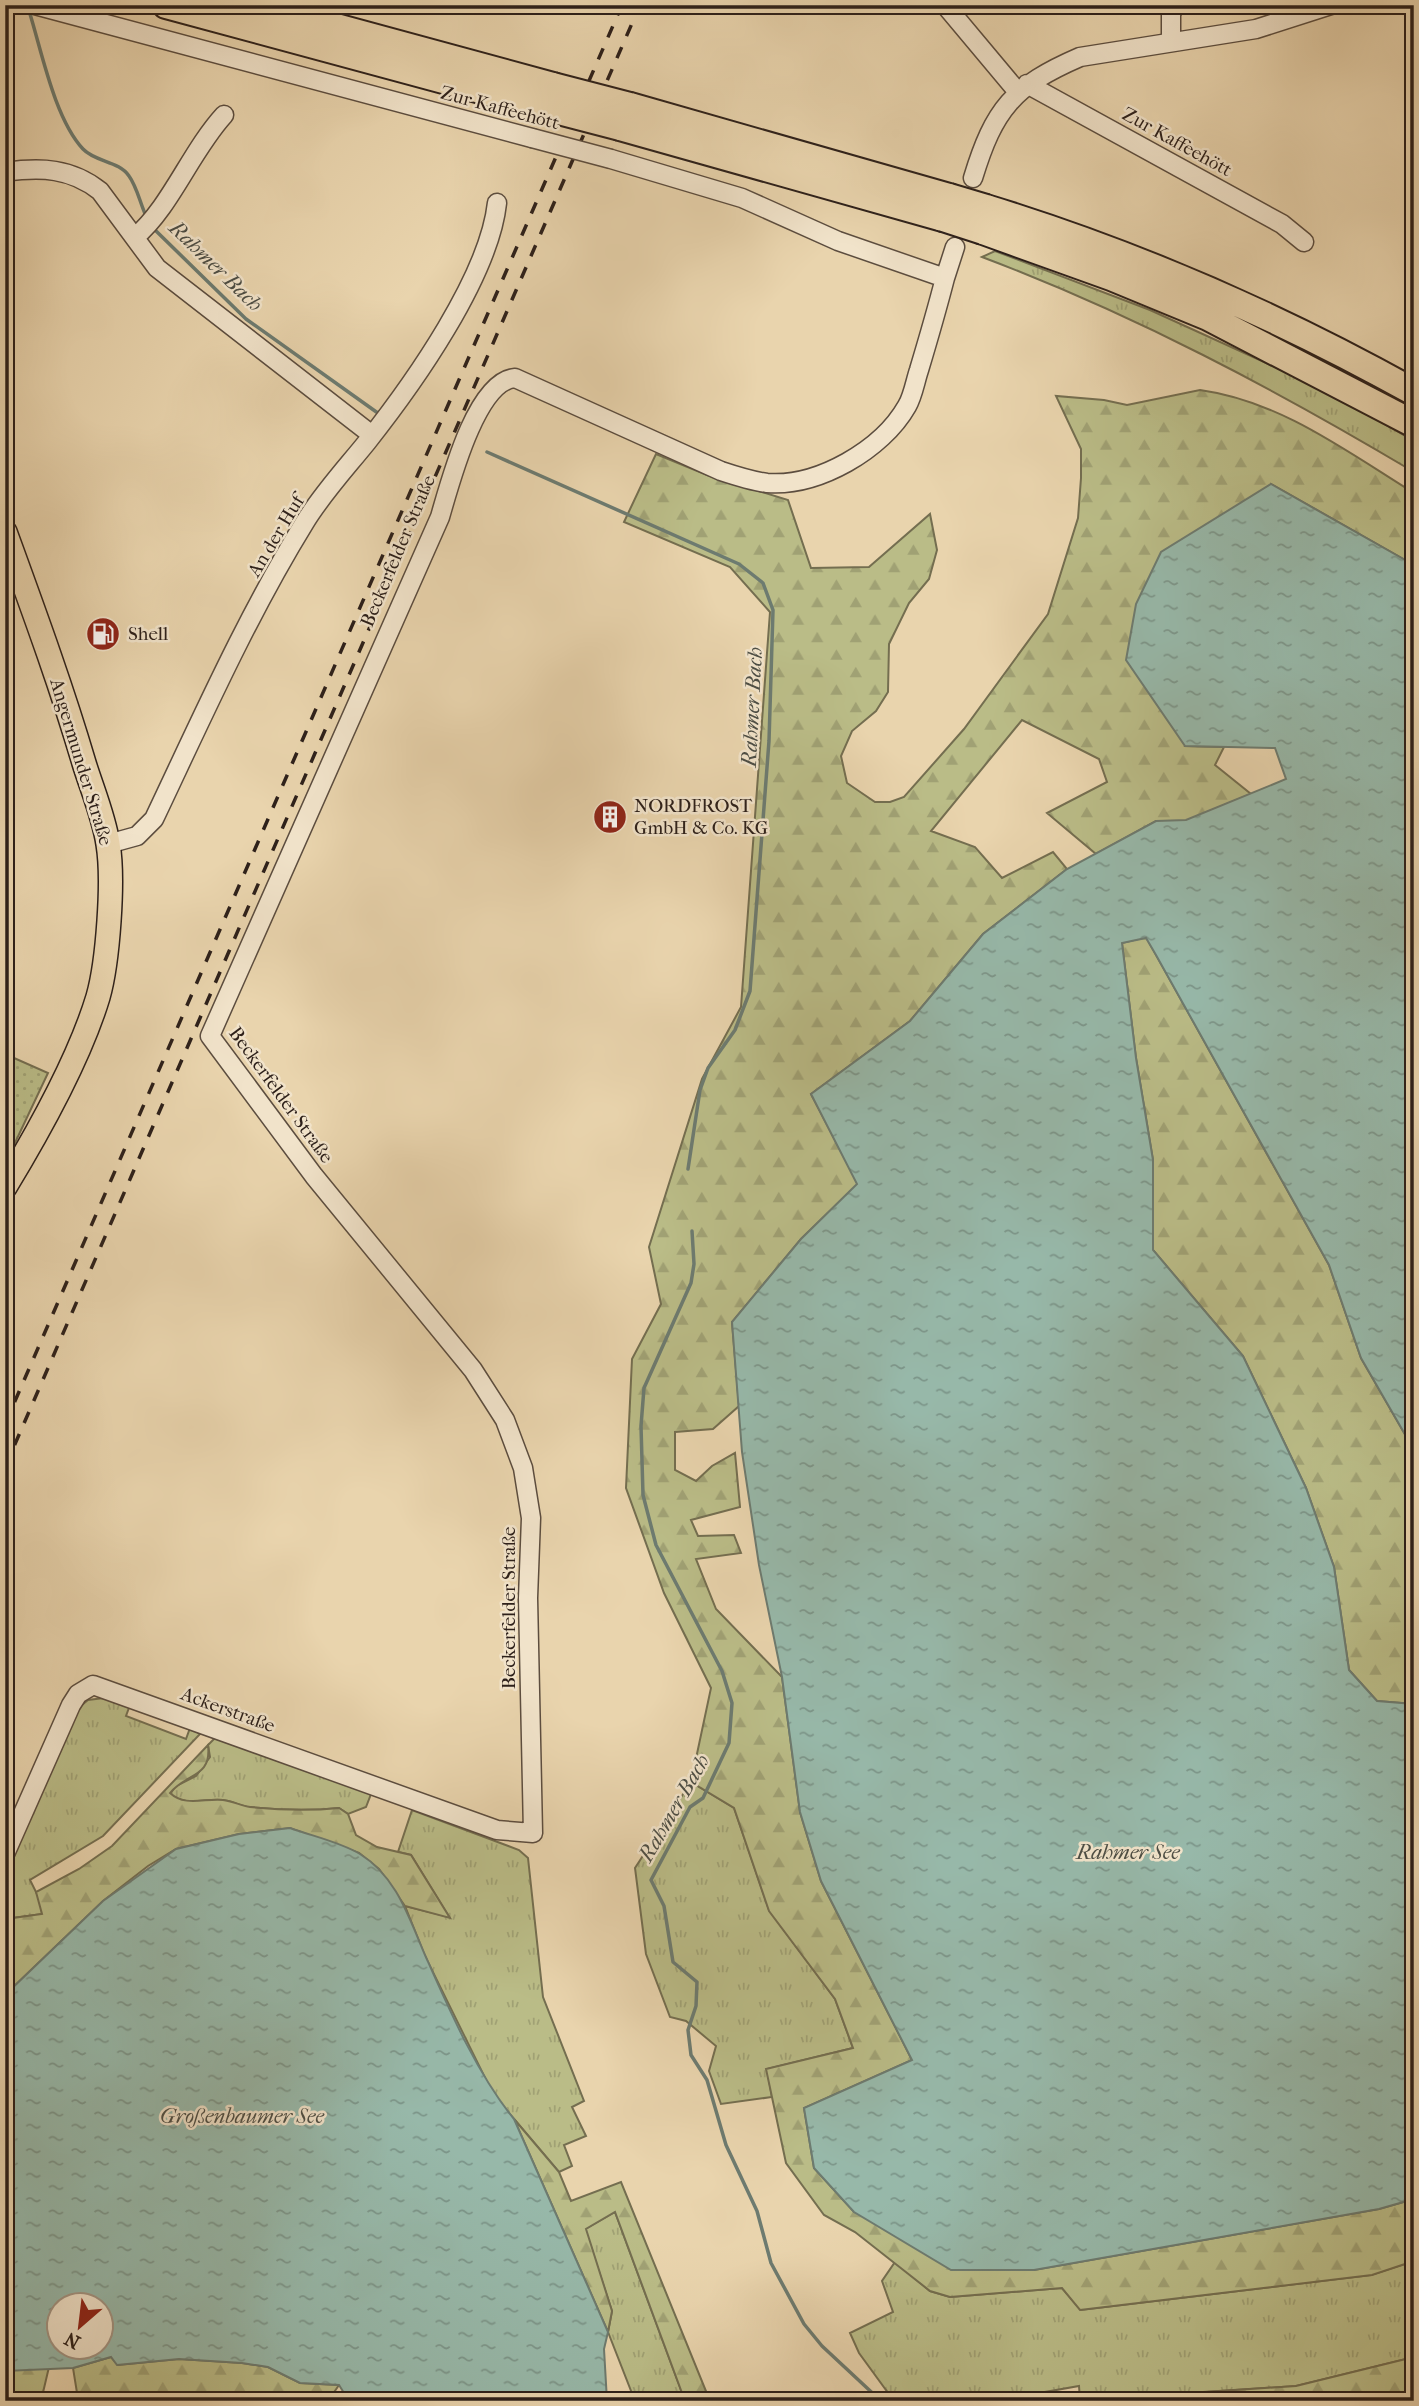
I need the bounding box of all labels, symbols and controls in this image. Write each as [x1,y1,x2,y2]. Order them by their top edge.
street label: Zur Kaffeehött [438,82,562,134]
street label: Zur Kaffeehött [1118,103,1236,181]
water label: Rahmer Bach [163,214,268,316]
street label: Beckerfelder Straße [356,472,440,630]
street label: An der Huf [243,488,311,582]
fuel station icon: Shell [84,615,122,653]
place label: Shell [128,623,168,645]
water label: Rahmer Bach [737,646,767,769]
street label: Angermunder Straße [45,675,117,848]
place label: NORDFROST GmbH & Co. KG [634,795,768,839]
building icon: NORDFROST GmbH & Co. KG [591,798,629,836]
street label: Beckerfelder Straße [224,1023,338,1167]
street label: Beckerfelder Straße [498,1527,520,1689]
street label: Ackerstraße [177,1683,278,1737]
water label: Rahmer Bach [633,1750,714,1868]
water label: Rahmer See [1074,1840,1180,1864]
water label: Großenbaumer See [160,2104,325,2128]
north arrow [46,2290,116,2360]
text: N [60,2327,84,2353]

